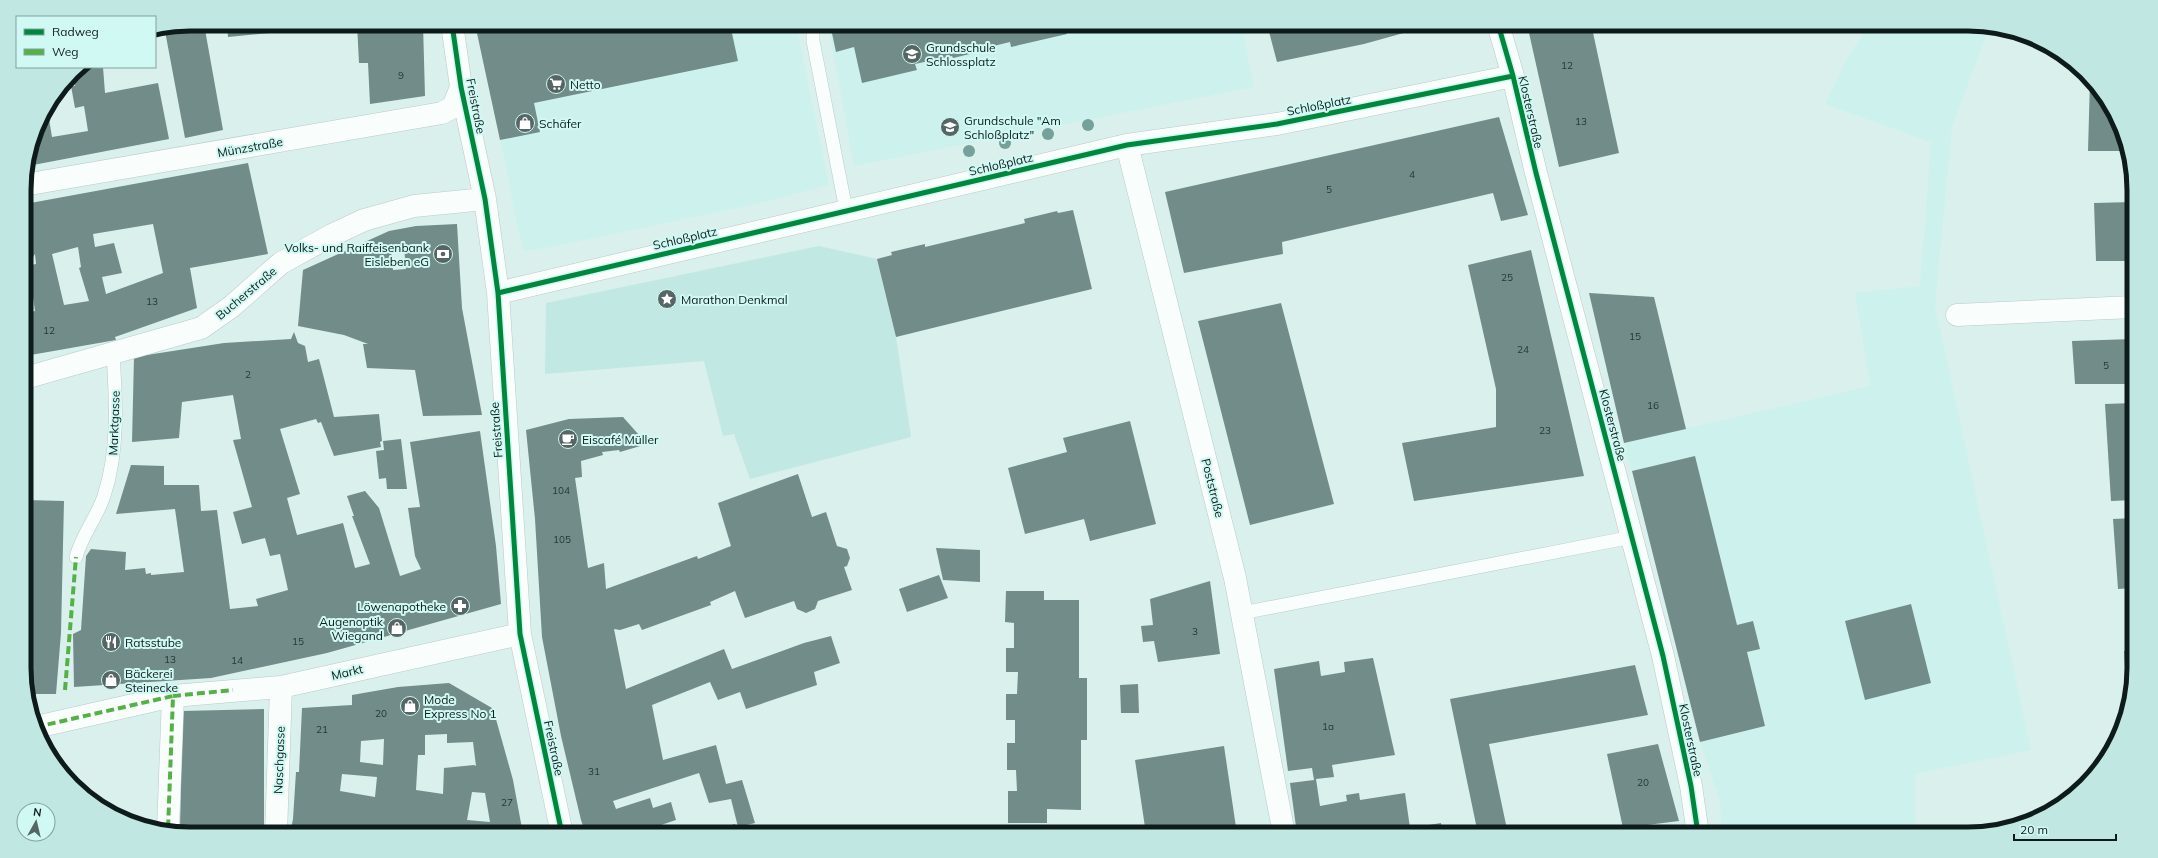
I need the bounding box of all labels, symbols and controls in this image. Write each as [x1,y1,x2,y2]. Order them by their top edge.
legend [16,16,156,68]
text: Radweg [52,24,99,39]
place label: Grundschule Schlossplatz [926,40,996,69]
school or university icon: Grundschule Schlossplatz [901,43,923,65]
text: Weg [52,44,78,59]
house number: 12 [1561,59,1573,72]
house number: 9 [398,69,404,82]
supermarket icon: Netto [545,73,567,95]
street label: Klosterstraße [1515,74,1547,150]
street label: Freistraße [463,77,489,135]
place label: Netto [570,77,601,92]
street label: Schloßplatz [1285,91,1353,119]
shop icon: Schäfer [514,112,536,134]
place label: Grundschule "Am Schloßplatz" [964,113,1061,142]
house number: 13 [1575,115,1587,128]
place label: Schäfer [539,116,582,131]
school or university icon: Grundschule "Am Schloßplatz" [939,116,961,138]
street label: Münzstraße [216,134,284,160]
street label: Schloßplatz [967,149,1035,179]
house number: 4 [1409,168,1415,181]
house number: 5 [1326,183,1332,196]
street label: Schloßplatz [651,223,719,253]
place label: Volks- und Raiffeisenbank Eisleben eG [284,240,430,269]
bank icon: Volks- und Raiffeisenbank Eisleben eG [432,243,454,265]
street label: Bucherstraße [213,263,279,323]
house number: 25 [1501,271,1513,284]
place icon: Marathon Denkmal [656,288,678,310]
place label: Marathon Denkmal [681,292,788,307]
house number: 13 [146,295,158,308]
house number: 12 [43,324,55,337]
house number: 15 [1629,330,1641,343]
house number: 24 [1517,343,1529,356]
house number: 5 [2103,359,2109,372]
house number: 2 [245,368,251,381]
street label: Klosterstraße [1596,387,1630,463]
street label: Marktgasse [105,390,123,456]
house number: 16 [1647,399,1659,412]
street label: Freistraße [487,402,505,458]
house number: 23 [1539,424,1551,437]
cafe icon: Eiscafé Müller [557,428,579,450]
place label: Eiscafé Müller [582,432,659,447]
street label: Poststraße [1198,457,1228,519]
house number: 104 [552,484,570,497]
house number: 105 [553,533,571,546]
pharmacy icon: Löwenapotheke [449,595,471,617]
place label: Löwenapotheke [357,599,446,614]
place label: Augenoptik Wiegand [319,614,384,643]
shop icon: Augenoptik Wiegand [386,617,408,639]
house number: 3 [1192,625,1198,638]
restaurant icon: Ratsstube [100,631,122,653]
place label: Ratsstube [125,635,181,650]
house number: 15 [292,635,304,648]
house number: 13 [164,653,176,666]
house number: 14 [231,654,243,667]
street label: Markt [330,661,364,683]
place label: Bäckerei Steinecke [125,666,178,695]
shop icon: Bäckerei Steinecke [100,669,122,691]
place label: Mode Express No 1 [424,692,497,721]
shop icon: Mode Express No 1 [399,695,421,717]
street label: Klosterstraße [1676,702,1706,778]
house number: 20 [375,707,387,720]
street label: Freistraße [541,719,567,777]
house number: 1a [1322,720,1334,733]
house number: 21 [316,723,328,736]
street label: Naschgasse [270,726,288,794]
house number: 31 [588,765,600,778]
house number: 20 [1637,776,1649,789]
house number: 27 [501,796,513,809]
north arrow [16,802,56,842]
text: N [32,805,42,820]
scale bar [2014,816,2116,842]
text: 20 m [2020,822,2048,837]

